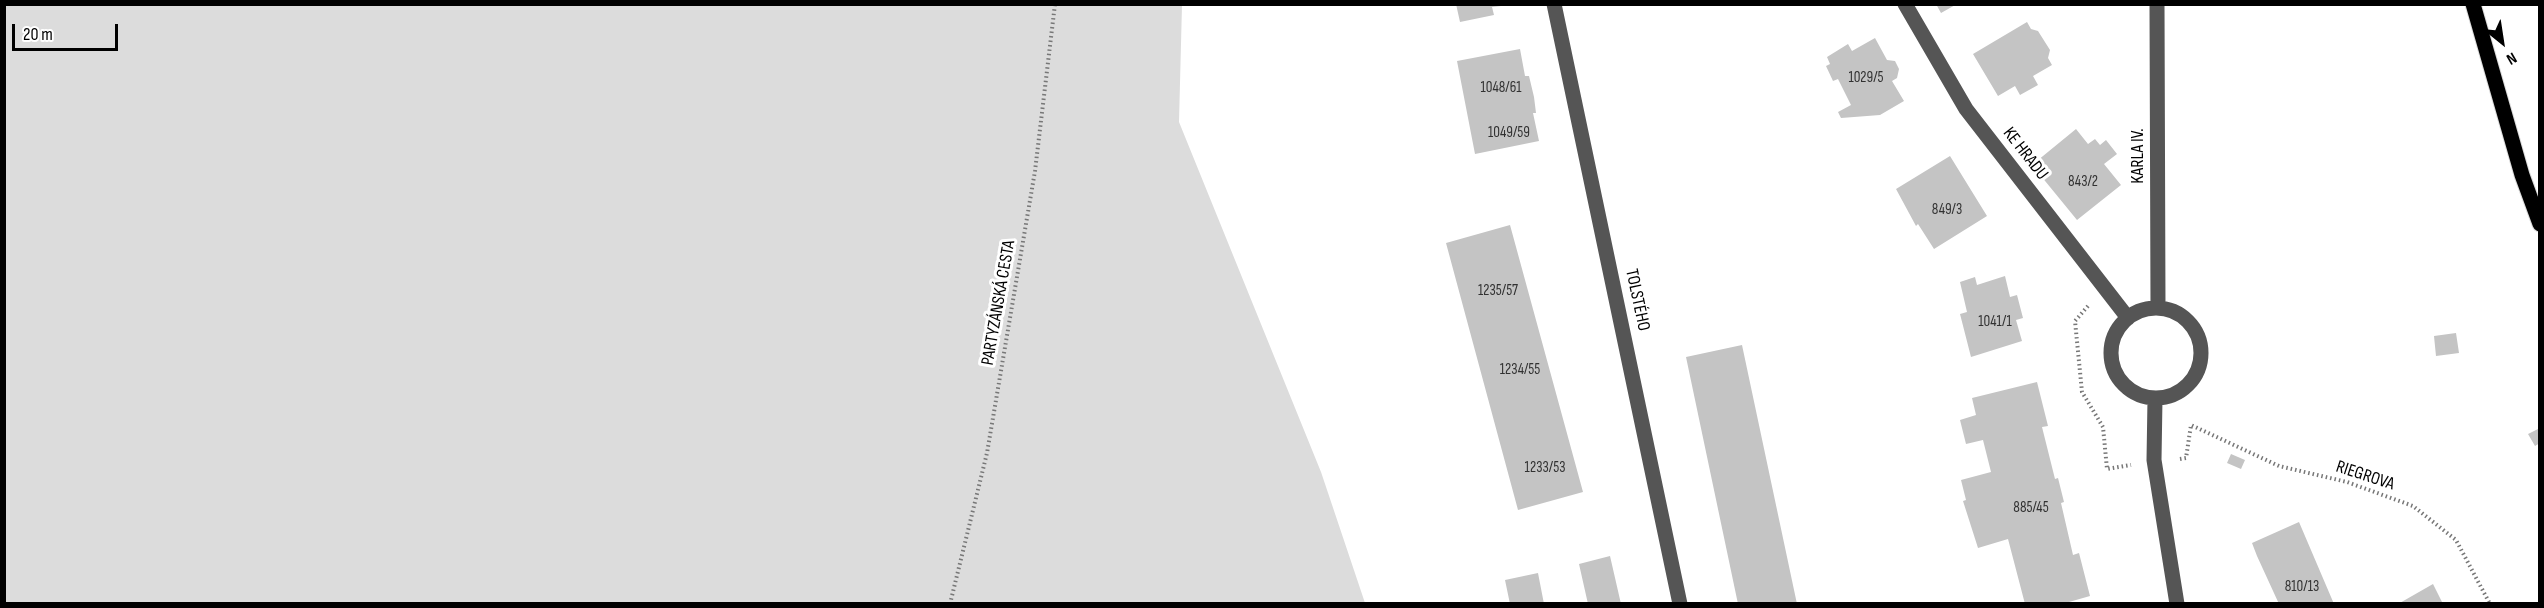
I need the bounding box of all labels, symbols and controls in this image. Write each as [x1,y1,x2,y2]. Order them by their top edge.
scale bar [15,12,122,50]
north arrow [2472,12,2532,72]
text: 20 m [23,24,53,45]
text: N [2503,48,2520,68]
house number: 1029/5 [1848,69,1884,87]
house number: 1048/61 [1480,79,1522,97]
street label: KE HRADU [1998,123,2052,185]
house number: 1049/59 [1488,124,1530,142]
street label: KARLA IV. [2127,128,2149,184]
house number: 843/2 [2068,173,2098,191]
house number: 849/3 [1932,201,1962,219]
street label: PARTYZÁNSKÁ CESTA [977,239,1021,367]
street label: TOLSTÉHO [1620,267,1654,333]
house number: 1235/57 [1478,282,1518,300]
house number: 1041/1 [1978,313,2012,331]
house number: 1234/55 [1500,361,1540,379]
street label: RIEGROVA [2333,456,2397,496]
house number: 1233/53 [1525,459,1565,477]
house number: 885/45 [2013,499,2049,517]
house number: 810/13 [2285,578,2319,596]

